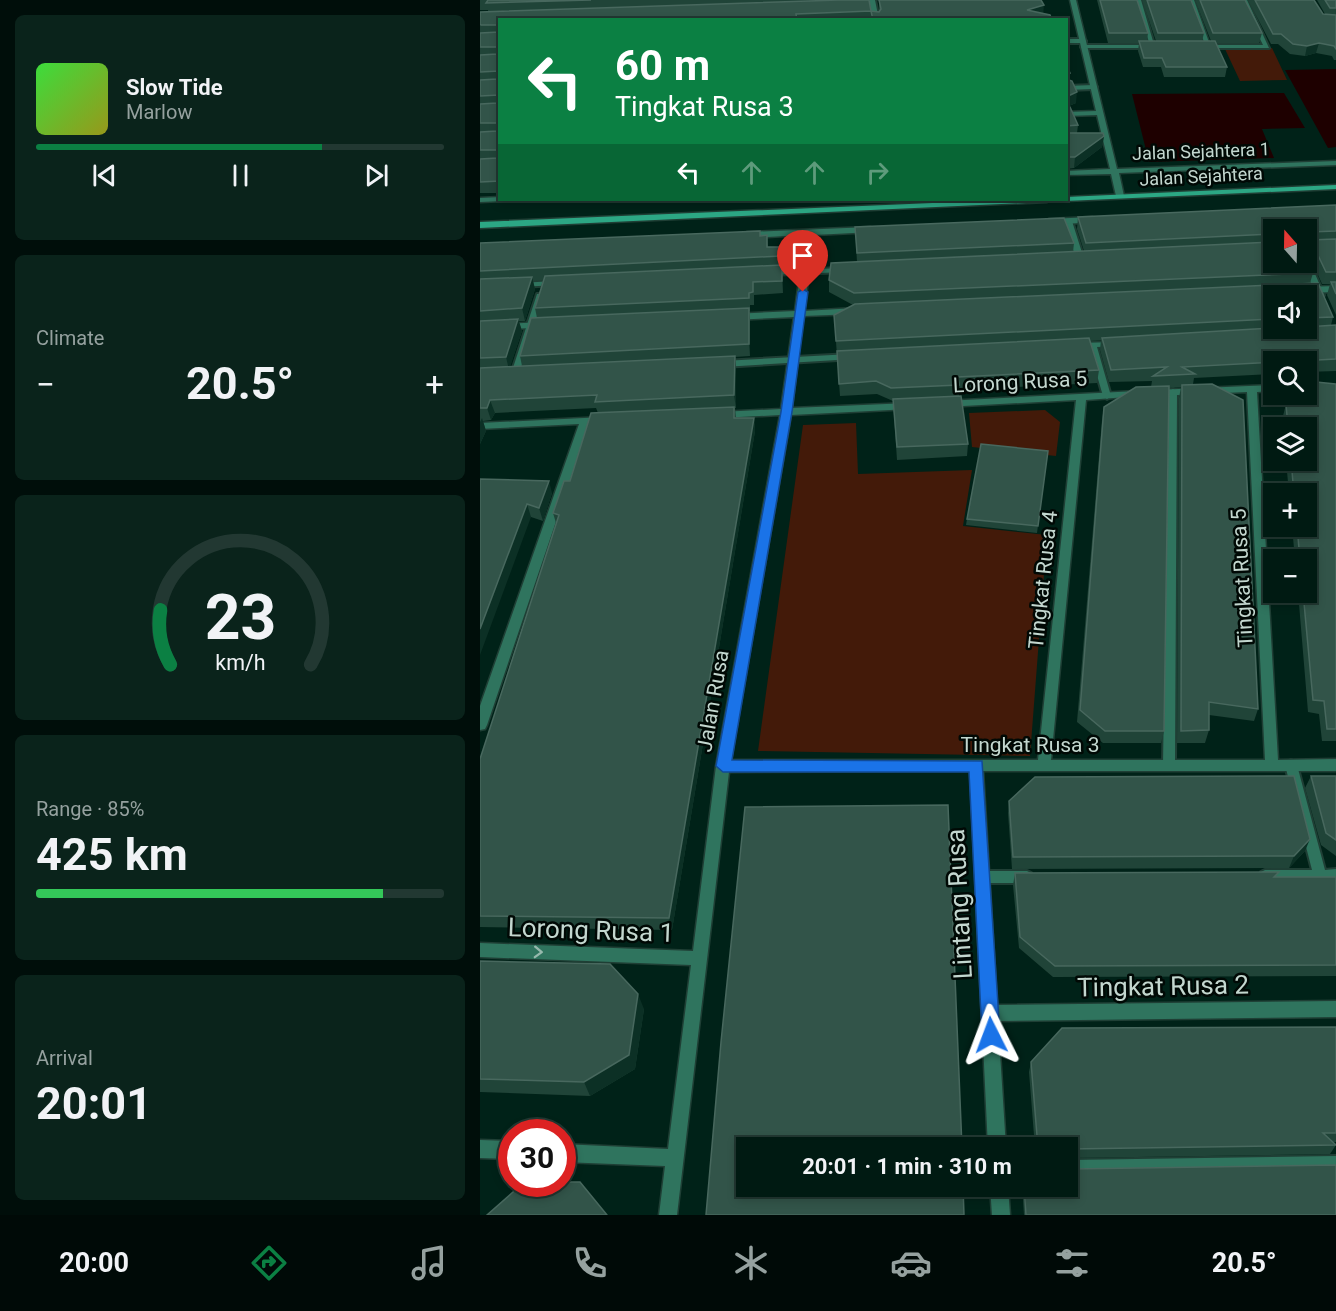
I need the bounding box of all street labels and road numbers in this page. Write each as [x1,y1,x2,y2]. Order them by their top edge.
street label: Jalan Sejahtera 1 [1132,138,1270,164]
street label: Jalan Sejahtera [1139,162,1263,190]
street label: Lorong Rusa 5 [952,366,1088,398]
street label: Tingkat Rusa 5 [1226,508,1258,648]
street label: Tingkat Rusa 4 [1024,509,1062,650]
street label: Jalan Rusa [692,648,734,754]
street label: Tingkat Rusa 3 [961,733,1099,757]
street label: Lintang Rusa [940,828,978,980]
street label: Lorong Rusa 1 [507,912,675,948]
street label: Tingkat Rusa 2 [1077,970,1249,1002]

